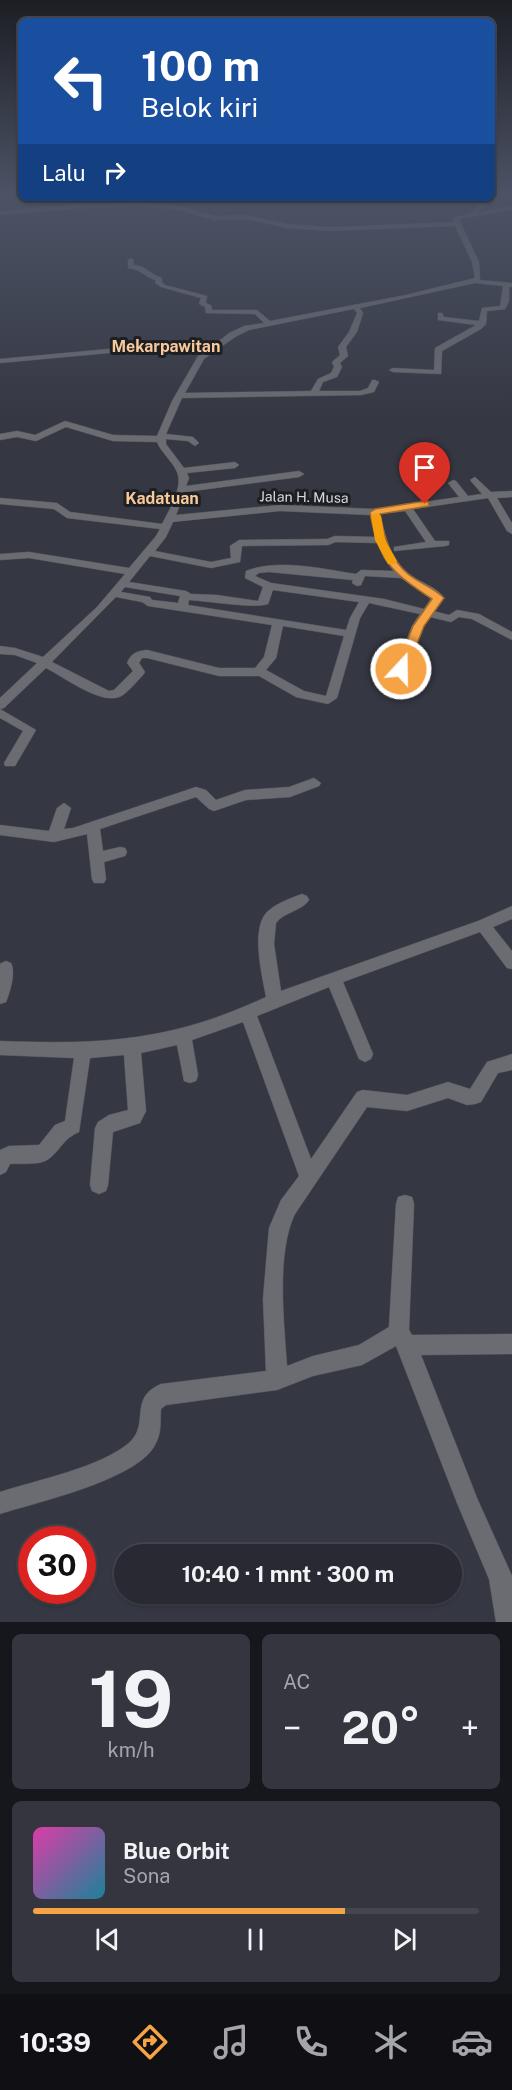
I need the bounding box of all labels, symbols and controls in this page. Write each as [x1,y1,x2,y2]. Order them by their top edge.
text: 100 m [141,41,260,90]
icon: left [42,42,120,120]
text: Belok kiri [141,91,258,123]
icon: right [98,156,131,189]
text: Lalu [42,160,86,186]
district label: Mekarpawitan [112,337,220,356]
pin [399,442,450,504]
icon: arrive [408,451,441,484]
street label: Jalan H. Musa [259,488,349,506]
district label: Kadatuan [125,489,199,508]
position arrow [369,637,433,701]
speed limit sign: 30 [18,1526,96,1604]
text: 10:40 · 1 mnt · 300 m [182,1561,394,1587]
text: 19 [89,1653,173,1745]
text: AC [283,1670,310,1694]
text: 20° [342,1701,420,1754]
text: − [283,1709,301,1747]
text: + [461,1709,479,1747]
text: km/h [107,1738,155,1762]
text: Blue Orbit [123,1838,230,1864]
text: Sona [123,1864,170,1888]
icon: previous [91,1923,124,1956]
icon: pause [239,1923,272,1956]
icon: next [388,1923,421,1956]
icon: directions [129,2021,171,2063]
icon: music [210,2021,252,2063]
icon: phone [290,2021,332,2063]
icon: climate [370,2021,412,2063]
icon: car [451,2021,493,2063]
text: 10:39 [19,2026,91,2058]

